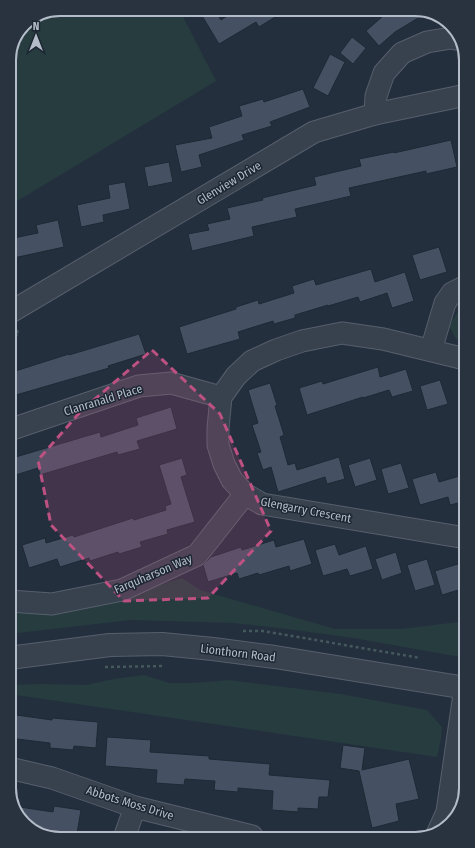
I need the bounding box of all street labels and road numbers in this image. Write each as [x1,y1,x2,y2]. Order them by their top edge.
street label: Glenview Drive [194,158,264,208]
street label: Clanranald Place [62,381,144,419]
street label: Glengarry Crescent [260,494,353,526]
street label: Farquharson Way [112,551,195,597]
street label: Lionthorn Road [200,641,276,665]
street label: Abbots Moss Drive [85,783,175,823]

